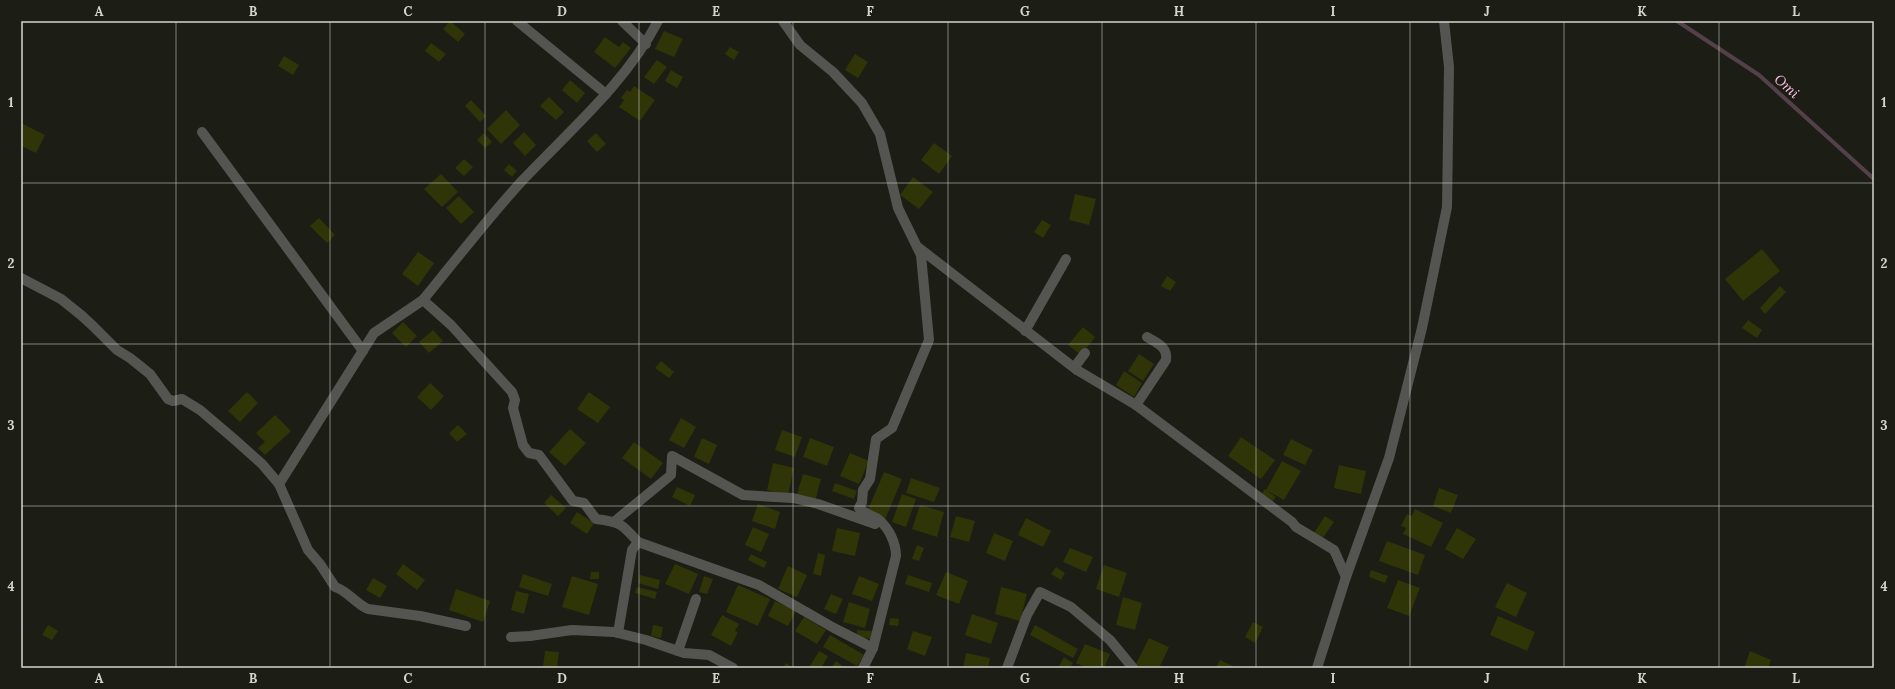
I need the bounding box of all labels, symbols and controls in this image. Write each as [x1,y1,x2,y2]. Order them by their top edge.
text: A [95,3,104,20]
text: B [249,3,258,20]
text: C [404,3,413,20]
text: D [557,3,567,20]
text: E [712,3,720,20]
text: F [866,3,874,20]
text: G [1020,3,1030,20]
text: H [1174,3,1184,20]
text: I [1330,3,1336,20]
text: J [1484,3,1490,20]
text: K [1637,3,1647,20]
text: L [1792,3,1800,20]
water label: Omi [1771,70,1804,102]
text: 1 [8,94,14,111]
text: 1 [1881,94,1887,111]
text: 2 [8,255,15,272]
text: 2 [1881,255,1888,272]
text: 3 [7,417,15,434]
text: 3 [1880,417,1888,434]
text: 4 [7,578,15,595]
text: 4 [1880,578,1888,595]
text: A [95,670,104,687]
text: B [249,670,258,687]
text: C [404,670,413,687]
text: D [557,670,567,687]
text: E [712,670,720,687]
text: F [866,670,874,687]
text: G [1020,670,1030,687]
text: H [1174,670,1184,687]
text: I [1330,670,1336,687]
text: J [1484,670,1490,687]
text: K [1637,670,1647,687]
text: L [1792,670,1800,687]

